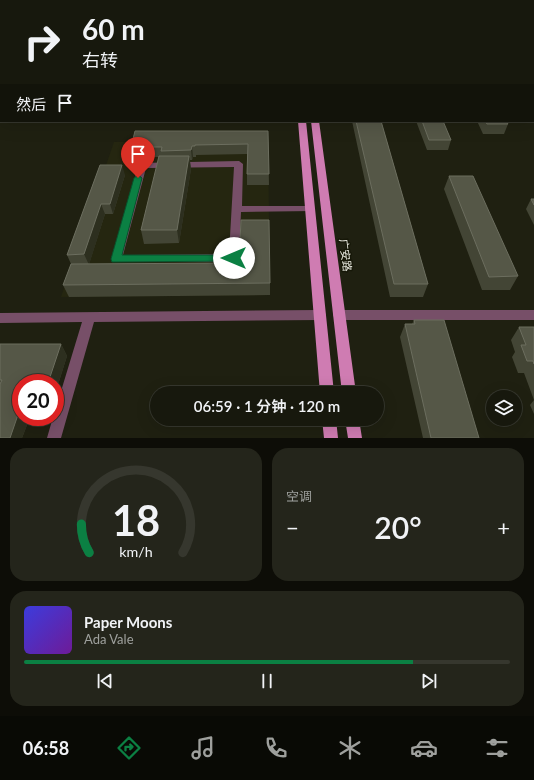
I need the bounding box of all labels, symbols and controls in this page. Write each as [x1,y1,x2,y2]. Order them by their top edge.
text: 60 m [82,12,145,46]
icon: right [16,16,68,68]
text: 右转 [82,49,118,71]
icon: arrive [54,92,76,114]
text: 然后 [16,95,46,113]
pin [121,137,155,178]
icon: arrive [127,143,149,165]
position arrow [213,237,255,279]
street label: 广安路 [338,238,354,272]
speed limit sign: 20 [12,374,64,426]
map controls [486,390,522,426]
button: layers [486,390,522,426]
text: 06:59 · 1 分钟 · 120 m [194,397,340,415]
text: 空调 [286,488,312,504]
text: 18 [112,494,160,544]
text: 20° [374,509,422,545]
text: − [286,514,299,541]
text: + [497,514,510,541]
text: km/h [119,542,153,559]
text: Paper Moons [84,613,172,631]
text: Ada Vale [84,631,134,647]
icon: previous [94,670,116,692]
icon: pause [256,670,278,692]
icon: next [418,670,440,692]
icon: directions [115,734,143,762]
icon: music [189,734,217,762]
icon: phone [262,734,290,762]
icon: climate [336,734,364,762]
icon: car [410,734,438,762]
icon: filters [483,734,511,762]
text: 06:58 [23,737,69,759]

